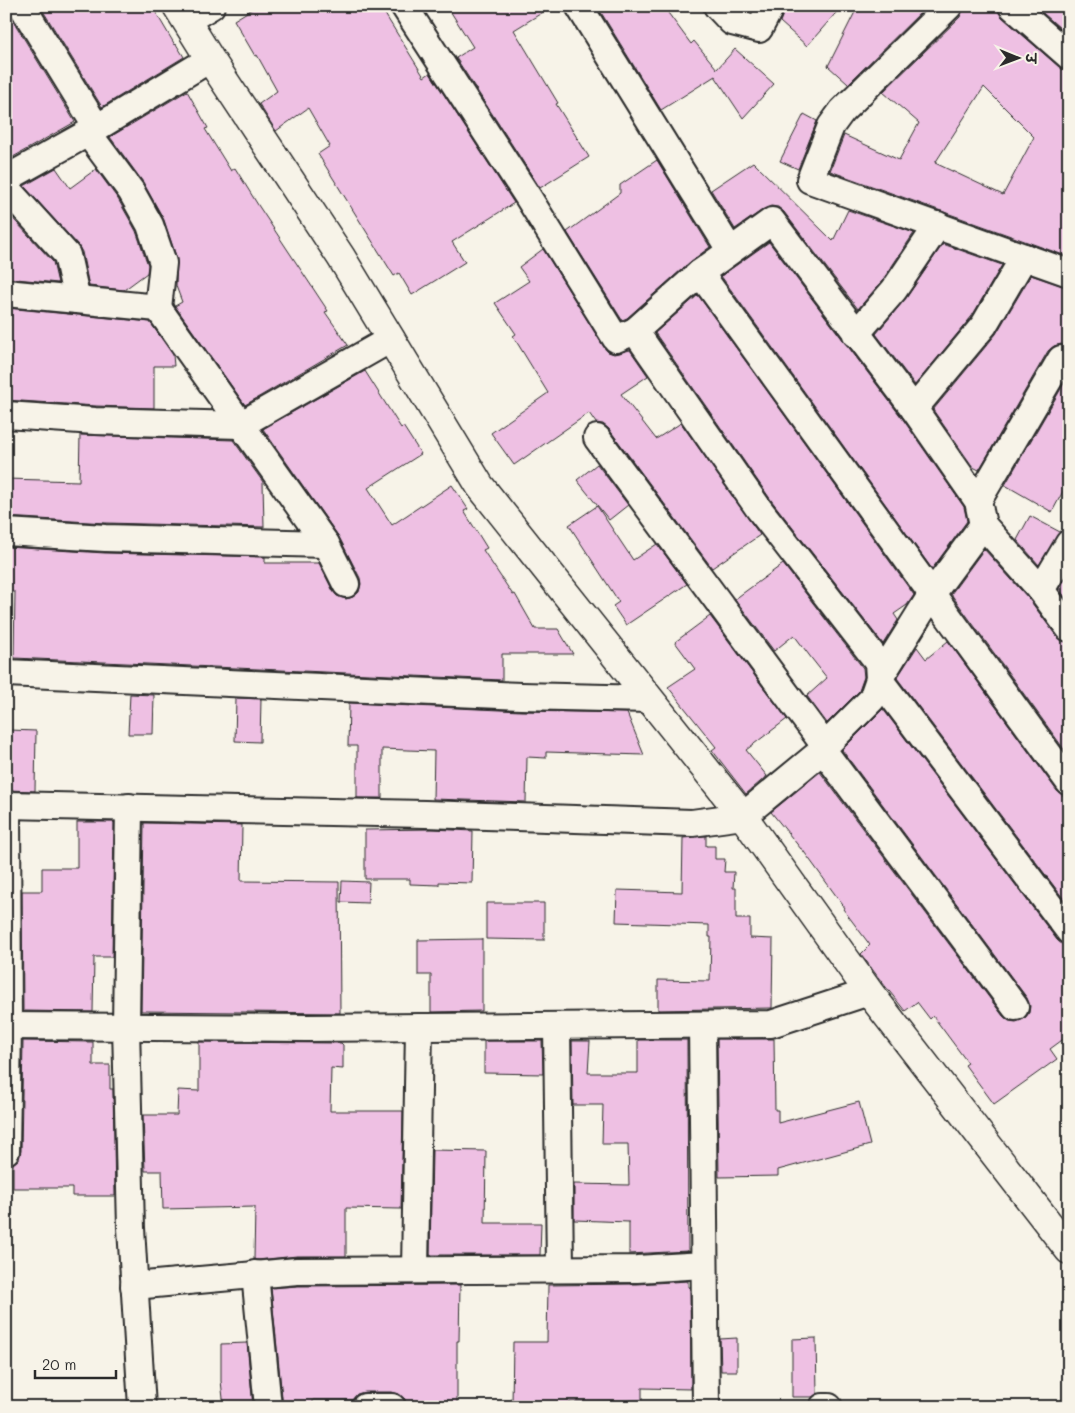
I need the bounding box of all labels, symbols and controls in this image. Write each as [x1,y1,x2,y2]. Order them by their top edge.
north arrow [992,32,1042,82]
text: उ [1022,51,1041,65]
scale bar [35,1348,116,1380]
text: 20 m [42,1354,76,1374]

